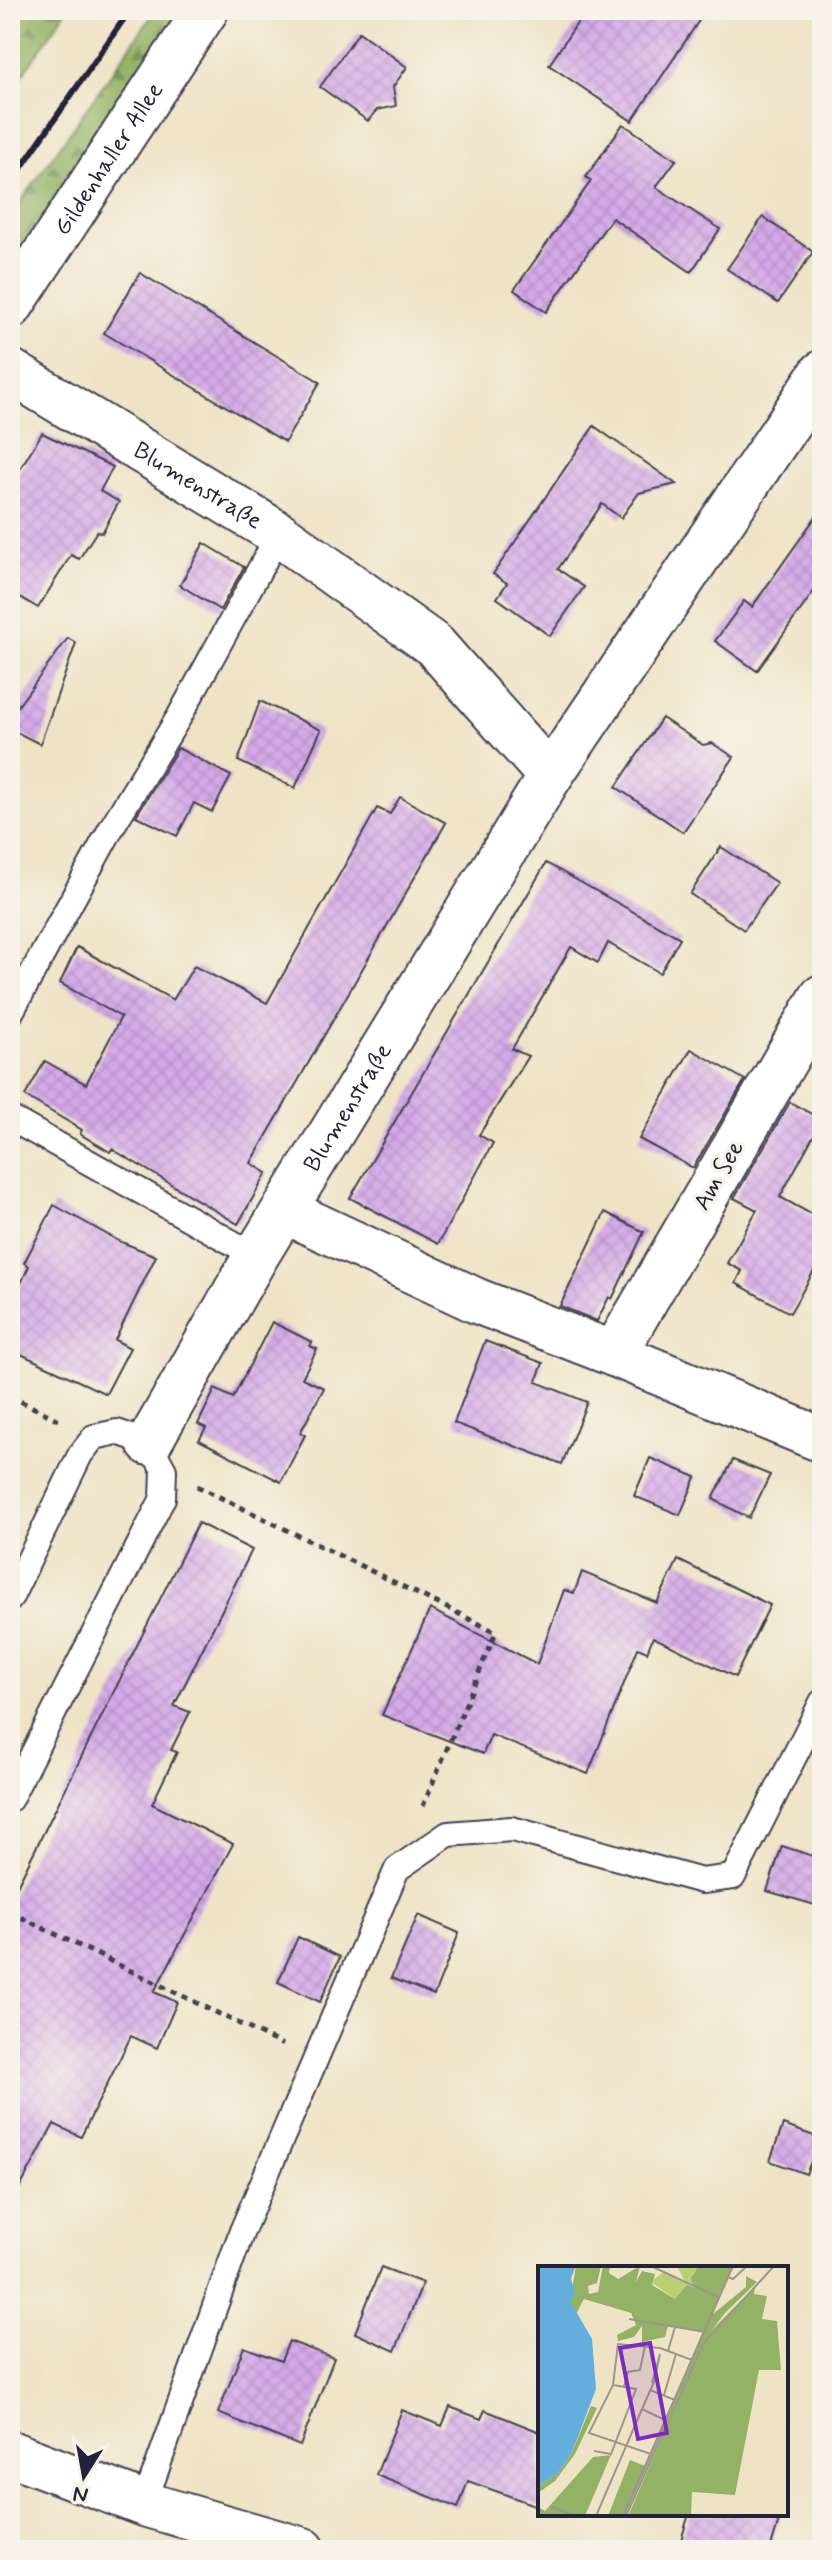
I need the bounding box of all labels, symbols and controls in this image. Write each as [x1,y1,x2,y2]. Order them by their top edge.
street label: Gildenhaller Allee [48,77,171,242]
street label: Blumenstraße [127,435,268,537]
street label: Blumenstraße [297,1038,400,1178]
street label: Am See [687,1135,752,1216]
inset map [538,2266,788,2516]
north arrow [44,2436,124,2516]
text: N [71,2479,90,2509]

